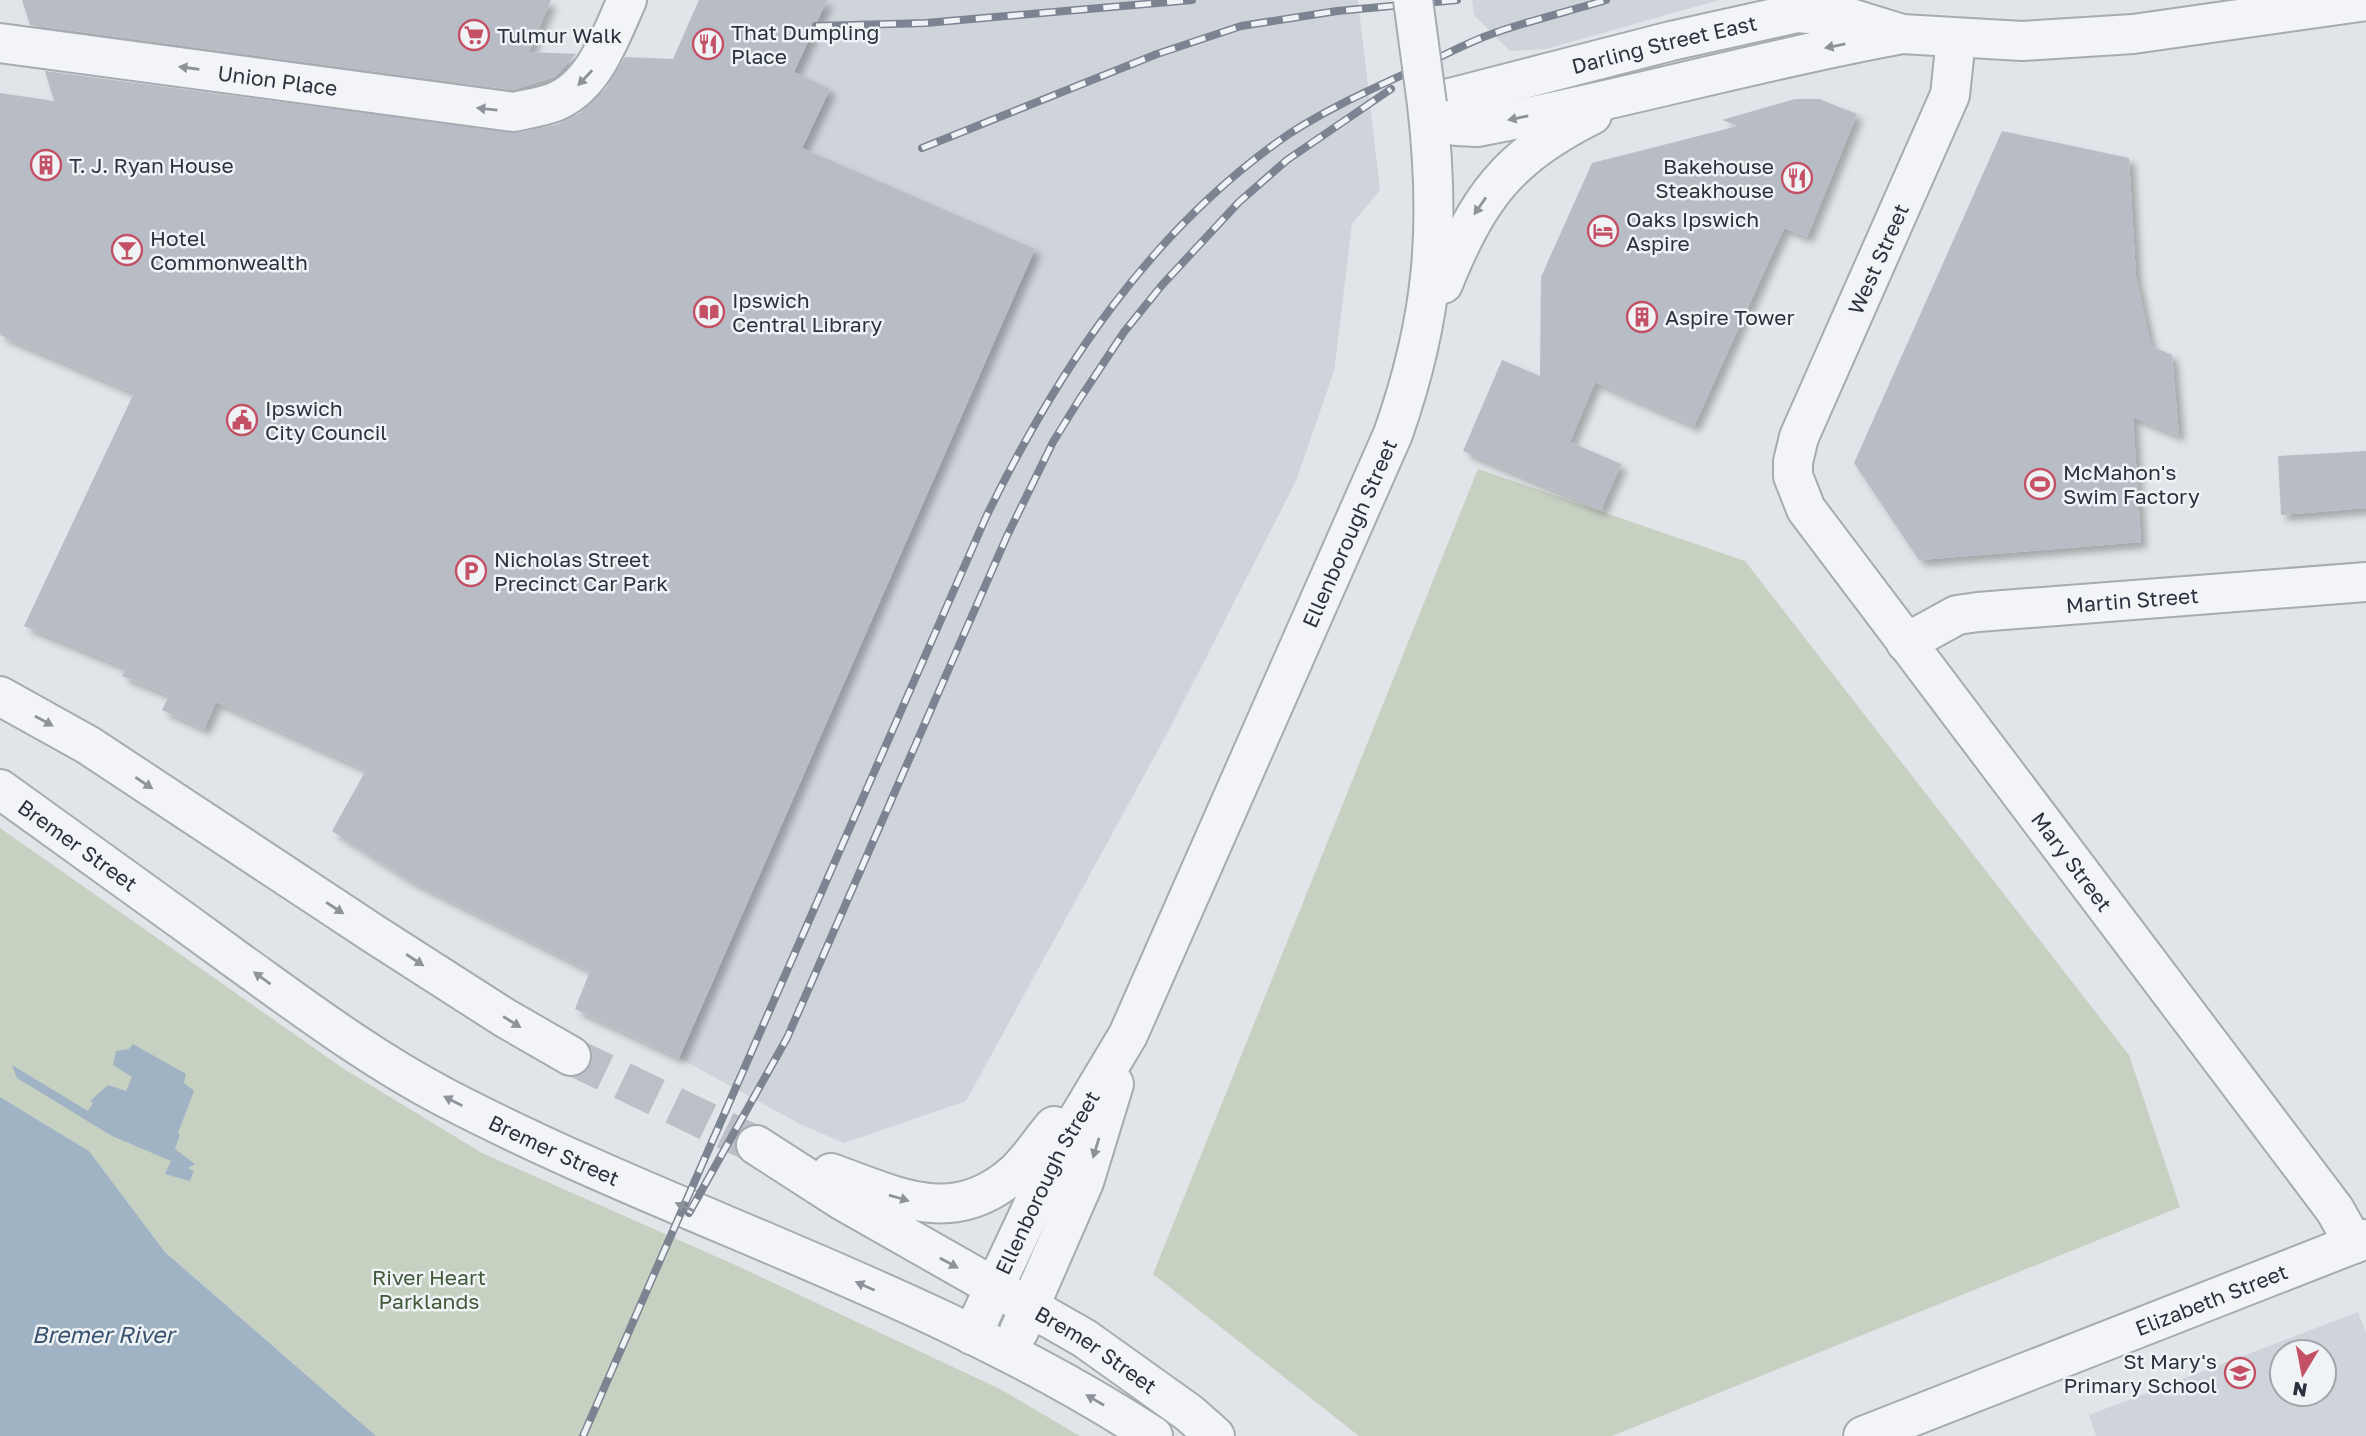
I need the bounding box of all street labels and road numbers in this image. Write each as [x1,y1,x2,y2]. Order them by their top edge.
street label: Darling Street East [1569,9,1759,79]
street label: Union Place [216,59,339,101]
street label: West Street [1842,200,1914,318]
street label: Ellenborough Street [1296,435,1402,631]
street label: Martin Street [2065,582,2199,618]
street label: Bremer Street [13,793,143,897]
street label: Mary Street [2026,807,2118,916]
street label: Ellenborough Street [989,1086,1105,1279]
street label: Bremer Street [485,1109,623,1191]
street label: Elizabeth Street [2131,1258,2291,1341]
street label: Bremer Street [1031,1300,1162,1399]

